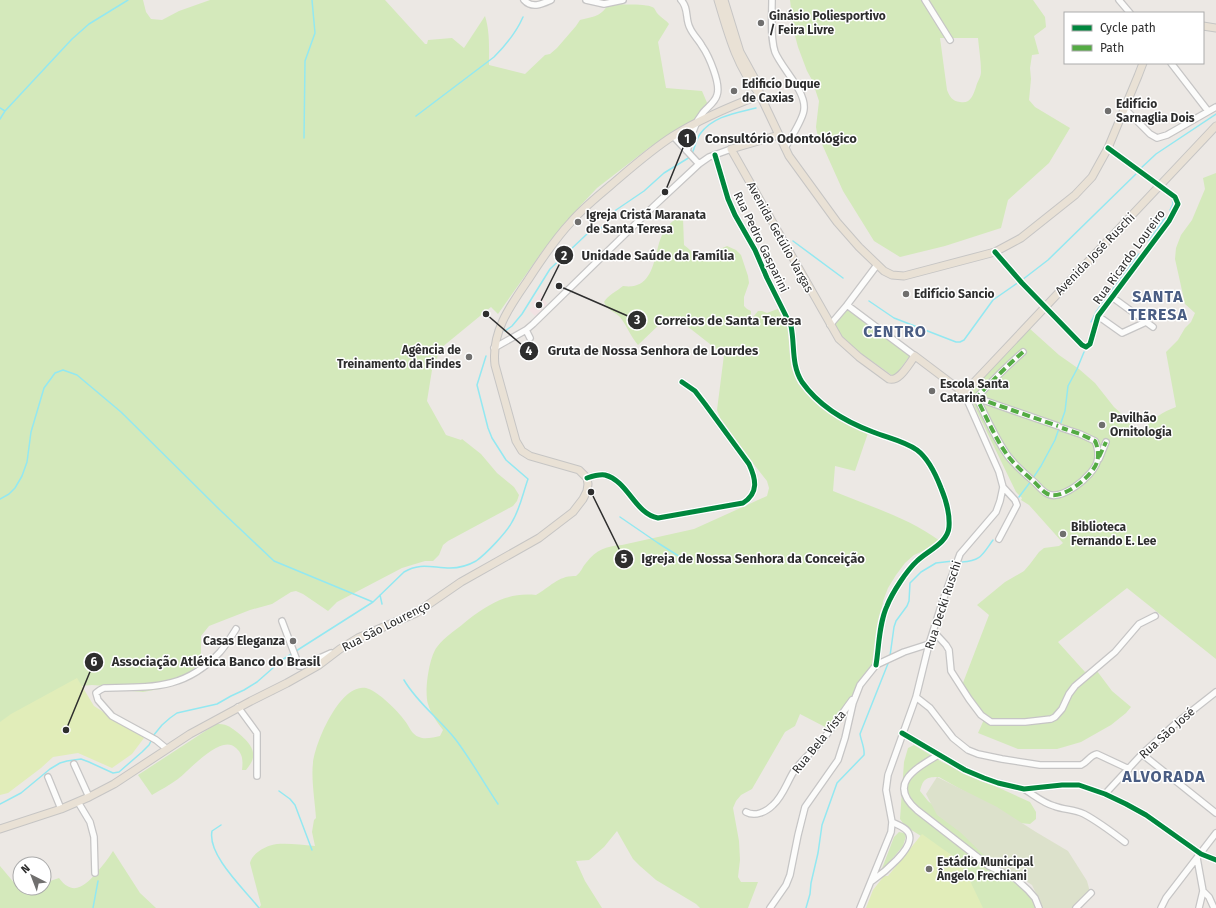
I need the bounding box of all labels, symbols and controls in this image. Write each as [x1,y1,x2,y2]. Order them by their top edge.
place label: Ginásio Poliesportivo / Feira Livre [769,9,886,37]
legend [1064,12,1204,64]
marker: Ginásio Poliesportivo / Feira Livre [756,18,766,28]
text: Cycle path [1100,21,1156,35]
text: Path [1100,41,1124,55]
place label: Edificío Duque de Caxias [742,77,821,105]
marker: Edificío Duque de Caxias [729,86,739,96]
place label: Edifício Sarnaglia Dois [1116,97,1195,125]
marker: Edifício Sarnaglia Dois [1103,106,1113,116]
callout: Consultório Odontológico [677,126,865,151]
text: Consultório Odontológico [705,131,857,146]
text: 1 [684,132,690,146]
street label: Avenida Getúlio Vargas [744,179,816,295]
street label: Rua Pedro Gasparini [731,189,791,295]
street label: Rua Ricardo Loureiro [1090,207,1168,307]
place label: Igreja Cristã Maranata de Santa Teresa [586,208,707,236]
street label: Avenida José Ruschi [1052,210,1138,298]
marker: Igreja Cristã Maranata de Santa Teresa [573,217,583,227]
callout: Unidade Saúde da Família [554,243,743,268]
text: Unidade Saúde da Família [582,248,734,263]
text: 2 [561,249,567,263]
place label: Edifício Sancio [914,287,995,301]
district label: SANTA TERESA [1128,287,1188,324]
marker: Edifício Sancio [901,289,911,299]
callout: Correios de Santa Teresa [627,307,809,332]
text: 3 [633,313,640,327]
text: Correios de Santa Teresa [655,313,801,328]
district label: CENTRO [863,322,927,341]
callout: Gruta de Nossa Senhora de Lourdes [519,338,766,363]
place label: Agência de Treinamento da Findes [337,343,461,371]
text: Gruta de Nossa Senhora de Lourdes [548,343,759,358]
text: 4 [526,344,533,358]
marker: Agência de Treinamento da Findes [464,352,474,362]
place label: Escola Santa Catarina [940,377,1009,405]
marker: Escola Santa Catarina [927,386,937,396]
place label: Pavilhão Ornitologia [1110,411,1172,439]
marker: Pavilhão Ornitologia [1097,420,1107,430]
place label: Biblioteca Fernando E. Lee [1071,520,1157,548]
marker: Biblioteca Fernando E. Lee [1058,529,1068,539]
callout: Igreja de Nossa Senhora da Conceição [614,546,873,571]
text: Igreja de Nossa Senhora da Conceição [641,551,865,567]
text: 5 [621,552,628,566]
street label: Rua Decki Ruschi [922,559,964,651]
street label: Rua São Lourenço [340,598,432,654]
place label: Casas Eleganza [203,634,285,648]
marker: Casas Eleganza [288,636,298,646]
callout: Associação Atlética Banco do Brasil [84,649,329,674]
text: Associação Atlética Banco do Brasil [111,654,320,670]
text: 6 [91,655,98,669]
street label: Rua São José [1136,704,1198,762]
street label: Rua Bela Vista [789,708,849,776]
district label: ALVORADA [1121,767,1206,786]
place label: Estádio Municipal Ângelo Frechiani [936,855,1034,883]
north arrow [12,856,52,896]
text: N [19,862,33,876]
marker: Estádio Municipal Ângelo Frechiani [924,864,934,874]

